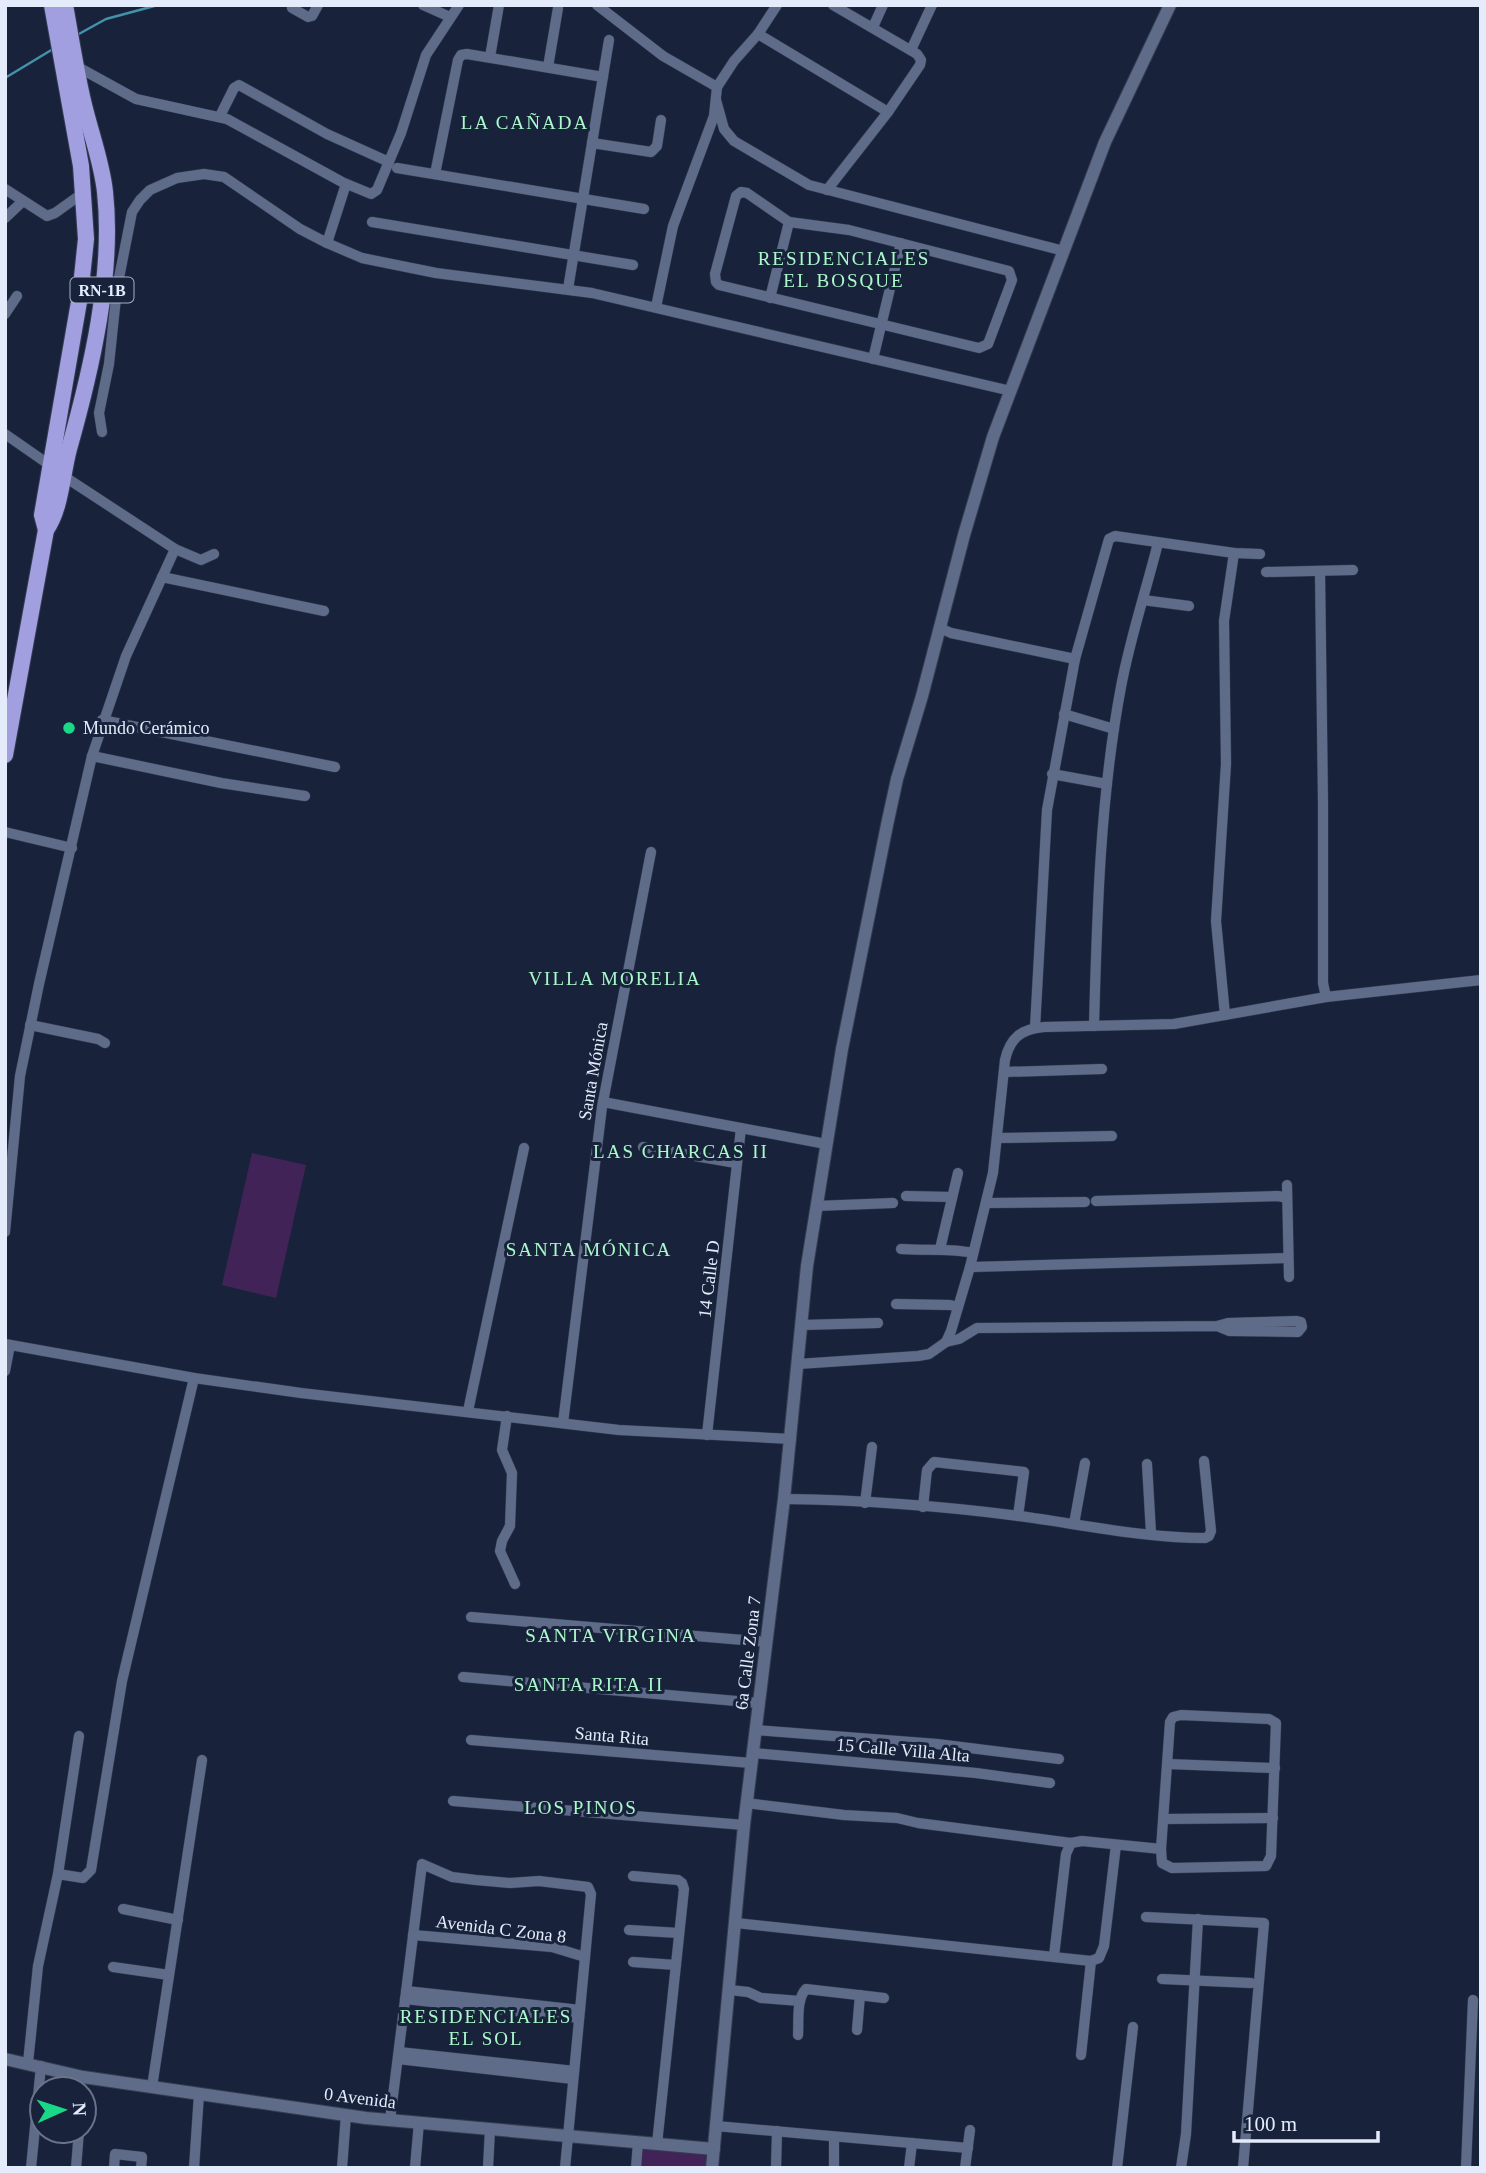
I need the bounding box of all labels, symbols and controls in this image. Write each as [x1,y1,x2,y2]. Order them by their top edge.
district label: LA CAÑADA [461,112,589,133]
district label: RESIDENCIALES EL BOSQUE [758,248,930,291]
road number: RN-1B [70,278,134,302]
place label: Mundo Cerámico [83,718,209,738]
marker: Mundo Cerámico [61,720,77,736]
district label: VILLA MORELIA [528,968,702,989]
street label: Santa Mónica [575,1020,611,1122]
district label: LAS CHARCAS II [593,1141,769,1162]
district label: SANTA MÓNICA [506,1239,672,1260]
street label: 14 Calle D [694,1239,724,1319]
street label: 6a Calle Zona 7 [731,1595,765,1711]
district label: SANTA VIRGINA [525,1625,697,1646]
district label: SANTA RITA II [514,1674,664,1695]
street label: Santa Rita [574,1723,650,1749]
street label: 15 Calle Villa Alta [835,1734,971,1766]
district label: LOS PINOS [524,1797,638,1818]
street label: Avenida C Zona 8 [435,1911,567,1947]
district label: RESIDENCIALES EL SOL [400,2006,572,2049]
north arrow [28,2075,98,2145]
street label: 0 Avenida [323,2084,397,2112]
scale bar [1234,2100,1378,2144]
text: N [69,2102,90,2117]
text: 100 m [1244,2112,1297,2136]

